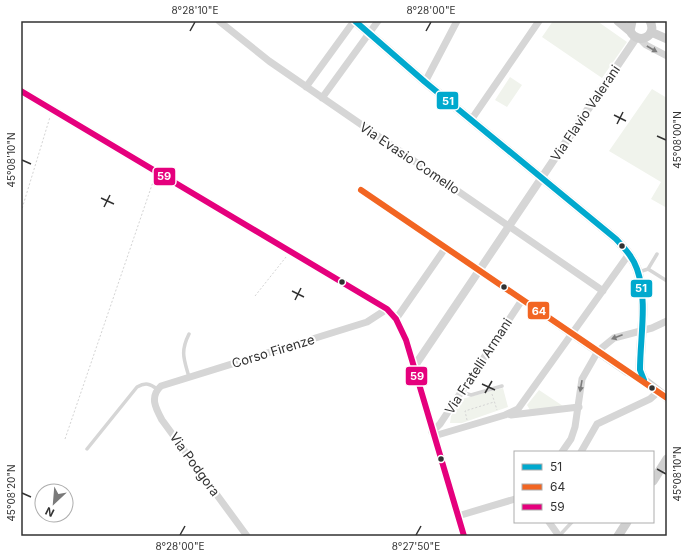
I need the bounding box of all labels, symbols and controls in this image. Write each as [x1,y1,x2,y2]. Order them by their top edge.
text: 8°28'10"E [172,4,218,16]
text: 8°28'00"E [406,4,456,16]
one-way arrow [646,45,658,52]
street label: Via Flavio Valerani [547,62,623,164]
line badge: 51 [436,91,459,110]
text: 51 [442,94,454,108]
text: 45°08'00"N [671,111,683,169]
street label: Via Evasio Comello [357,119,463,198]
text: 45°08'10"N [5,132,17,188]
line badge: 59 [153,167,176,186]
text: 59 [157,169,171,183]
unlabelled marker [617,241,627,251]
unlabelled marker [337,277,347,287]
line badge: 51 [630,279,653,298]
text: 51 [635,281,647,295]
unlabelled marker [499,282,509,292]
line badge: 64 [527,301,550,320]
text: 64 [532,304,546,318]
street label: Via Fratelli Armani [441,315,515,417]
street label: Corso Firenze [230,331,316,371]
one-way arrow [611,335,623,341]
line badge: 59 [405,366,428,386]
text: 59 [410,369,424,383]
one-way arrow [577,380,583,392]
unlabelled marker [647,383,657,393]
street label: Via Podgora [166,429,224,499]
text: 45°08'10"N [671,446,683,502]
legend [514,451,654,523]
unlabelled marker [436,454,446,464]
text: 51 [550,459,562,474]
text: 45°08'20"N [5,464,17,522]
text: 64 [550,479,565,494]
north arrow [34,483,74,523]
text: 59 [550,499,565,514]
text: N [43,504,56,520]
text: 8°28'00"E [155,540,205,552]
text: 8°27'50"E [392,540,440,552]

